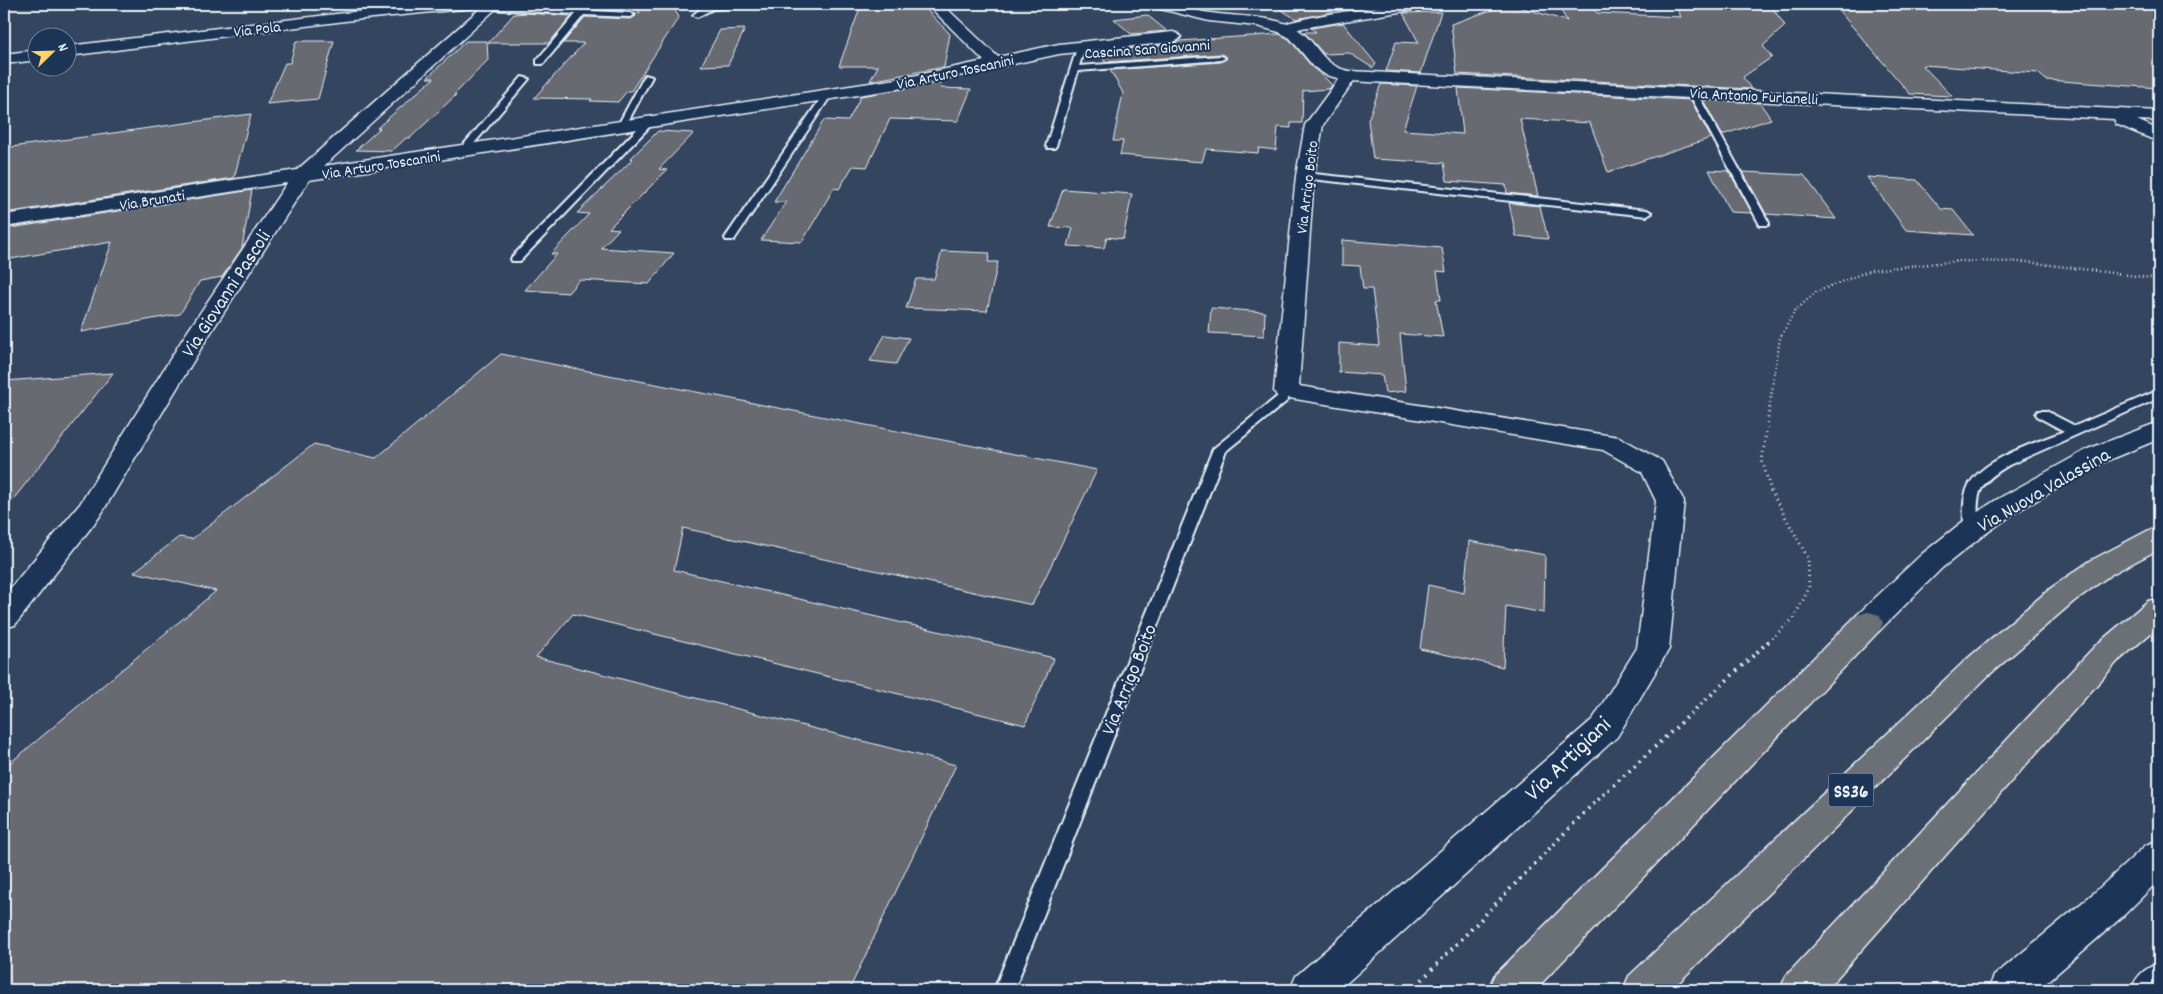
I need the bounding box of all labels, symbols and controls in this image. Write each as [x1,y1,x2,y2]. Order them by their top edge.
street label: Via Pola [232,16,283,45]
north arrow [28,28,78,78]
street label: Cascina San Giovanni [1084,35,1211,66]
text: N [52,41,73,55]
street label: Via Arturo Toscanini [895,50,1016,97]
street label: Via Antonio Furlanelli [1689,83,1819,112]
street label: Via Arrigo Boito [1291,139,1326,235]
street label: Via Arturo Toscanini [321,146,442,187]
street label: Via Brunati [118,185,187,218]
street label: Via Giovanni Pascoli [176,225,279,364]
street label: Via Nuova Valassina [1973,442,2117,541]
street label: Via Arrigo Boito [1096,620,1166,740]
street label: Via Artigiani [1518,710,1620,810]
road number: SS36 [1828,774,1874,806]

